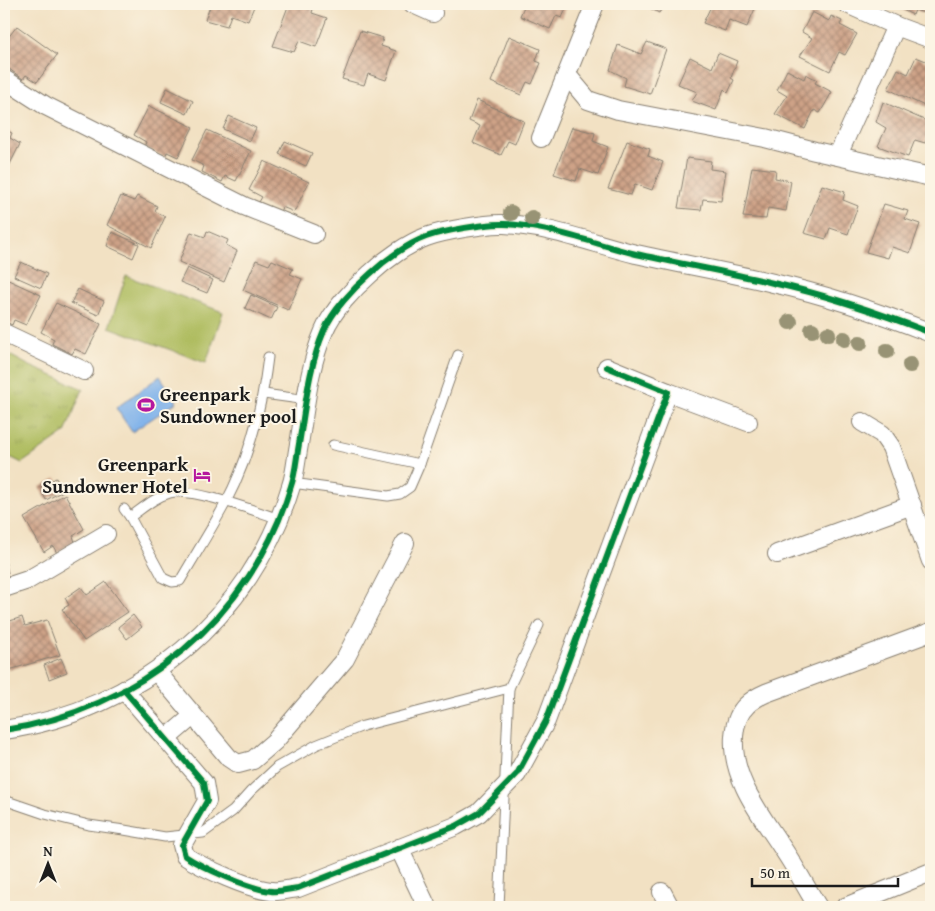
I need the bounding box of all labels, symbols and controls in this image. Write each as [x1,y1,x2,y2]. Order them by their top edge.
place label: Greenpark Sundowner pool [160,380,297,430]
sports icon: Greenpark Sundowner pool [136,395,156,415]
place label: Greenpark Sundowner Hotel [42,450,188,500]
hotel icon: Greenpark Sundowner Hotel [192,465,212,485]
north arrow [22,838,72,888]
text: N [43,841,53,861]
scale bar [752,856,899,888]
text: 50 m [760,862,791,883]

